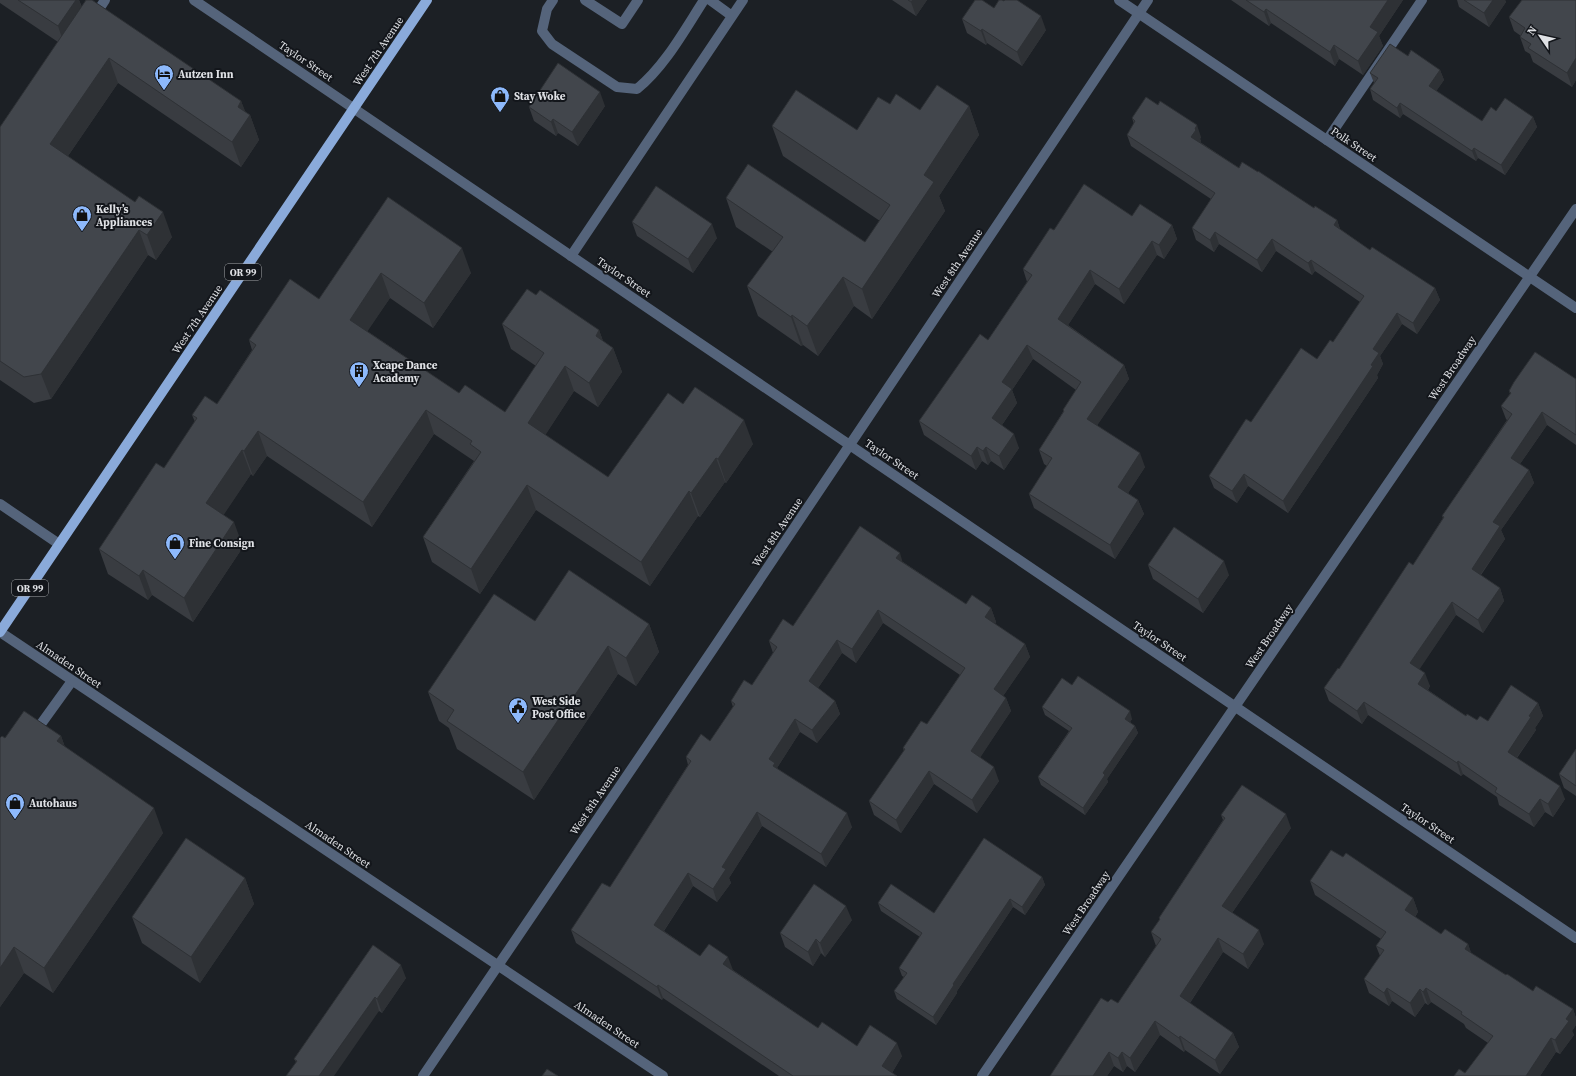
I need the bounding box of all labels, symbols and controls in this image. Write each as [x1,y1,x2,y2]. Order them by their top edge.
street label: West 7th Avenue [350,13,407,89]
north arrow [1520,16,1560,56]
text: N [1524,23,1541,38]
street label: Taylor Street [276,38,336,85]
hotel icon: Autzen Inn [153,63,175,91]
place label: Autzen Inn [178,67,234,82]
shop icon: Stay Woke [489,85,511,113]
place label: Stay Woke [514,89,566,104]
street label: Polk Street [1328,124,1380,166]
place label: Kelly’s Appliances [96,202,152,230]
shop icon: Kelly’s Appliances [71,204,93,232]
street label: West 8th Avenue [929,225,986,301]
street label: Taylor Street [594,254,654,301]
road number: OR 99 [225,264,261,280]
street label: West 7th Avenue [169,281,226,357]
street label: West Broadway [1425,333,1480,404]
place label: Xcape Dance Academy [373,358,438,386]
building icon: Xcape Dance Academy [348,360,370,388]
street label: Taylor Street [862,436,922,483]
street label: West 8th Avenue [749,494,806,570]
shop icon: Fine Consign [164,532,186,560]
place label: Fine Consign [189,536,255,551]
road number: OR 99 [12,580,48,596]
street label: West Broadway [1242,601,1297,672]
street label: Taylor Street [1130,618,1190,665]
street label: Almaden Street [33,637,105,692]
place label: West Side Post Office [532,694,586,722]
public building icon: West Side Post Office [507,696,529,724]
street label: West 8th Avenue [567,762,624,838]
shop icon: Autohaus [4,792,26,820]
place label: Autohaus [29,796,77,811]
street label: Taylor Street [1398,800,1458,847]
street label: Almaden Street [302,817,374,872]
street label: West Broadway [1059,868,1114,939]
street label: Almaden Street [571,997,643,1052]

